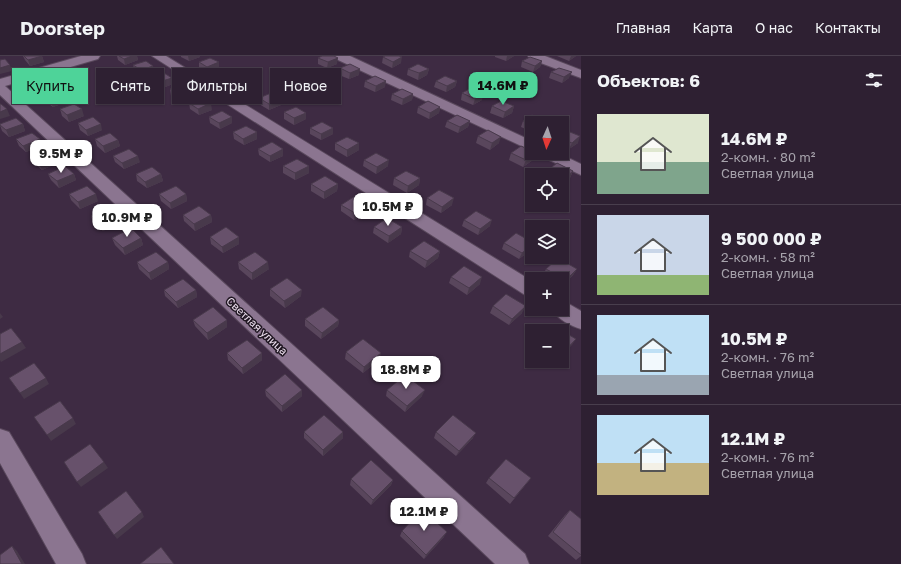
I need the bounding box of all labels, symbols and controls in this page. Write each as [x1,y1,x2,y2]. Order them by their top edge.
text: Doorstep [20,16,105,39]
text: Главная [616,19,670,36]
text: Карта [692,19,733,36]
text: О нас [755,19,793,36]
text: Контакты [815,19,881,36]
chip: Купить [12,68,88,104]
chip: Снять [96,68,164,104]
chip: Фильтры [172,68,262,104]
chip: Новое [270,68,341,104]
icon: filters [863,69,885,91]
text: Объектов: 6 [597,70,700,91]
pin: 14.6M ₽ [466,72,540,106]
text: 14.6M ₽ [478,77,528,93]
north arrow [525,116,569,160]
map controls [525,116,569,368]
text: 14.6M ₽ [721,128,787,149]
icon: home [629,130,677,178]
pin: 9.5M ₽ [28,140,94,174]
text: 9.5M ₽ [39,145,83,161]
text: 2-комн. · 80 m² [721,149,816,165]
text: Светлая улица [721,165,814,181]
button: locate [525,168,569,212]
pin: 10.5M ₽ [351,193,425,227]
text: 10.5M ₽ [363,198,413,214]
pin: 10.9M ₽ [90,204,164,238]
text: 10.9M ₽ [101,209,153,225]
button: layers [525,220,569,264]
text: 9 500 000 ₽ [721,228,822,249]
icon: home [629,231,677,279]
text: 2-комн. · 58 m² [721,249,815,265]
text: Светлая улица [721,265,814,281]
button: + [525,272,569,316]
street label: Светлая улица [224,294,291,357]
button: − [525,324,569,368]
text: 10.5M ₽ [721,328,787,349]
icon: home [629,331,677,379]
text: 2-комн. · 76 m² [721,349,814,365]
pin: 18.8M ₽ [369,356,443,390]
text: 18.8M ₽ [380,361,432,377]
text: Светлая улица [721,365,814,381]
text: 12.1M ₽ [721,428,785,449]
icon: home [629,431,677,479]
text: 2-комн. · 76 m² [721,449,814,465]
text: Светлая улица [721,465,814,481]
pin: 12.1M ₽ [387,498,461,532]
text: 12.1M ₽ [399,503,449,519]

